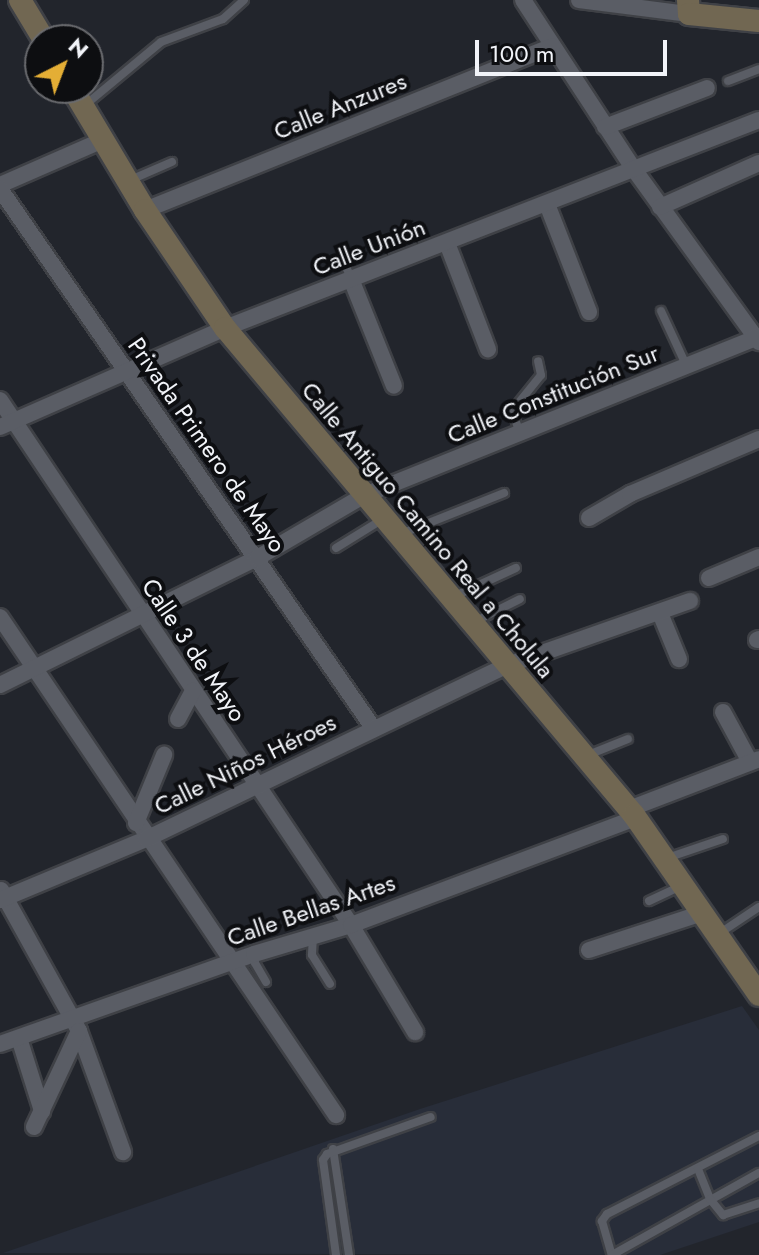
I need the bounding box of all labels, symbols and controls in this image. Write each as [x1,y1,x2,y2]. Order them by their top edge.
north arrow [24,24,104,104]
scale bar [479,24,671,74]
text: N [62,30,96,65]
text: 100 m [489,36,555,71]
street label: Calle Anzures [270,66,410,146]
street label: Calle Unión [309,212,429,282]
street label: Privada Primero de Mayo [122,332,292,558]
street label: Calle Constitución Sur [443,338,663,450]
street label: Calle Antiguo Camino Real a Cholula [296,376,560,684]
street label: Calle 3 de Mayo [136,573,252,727]
street label: Calle Niños Héroes [149,708,341,820]
street label: Calle Bellas Artes [223,868,399,952]

